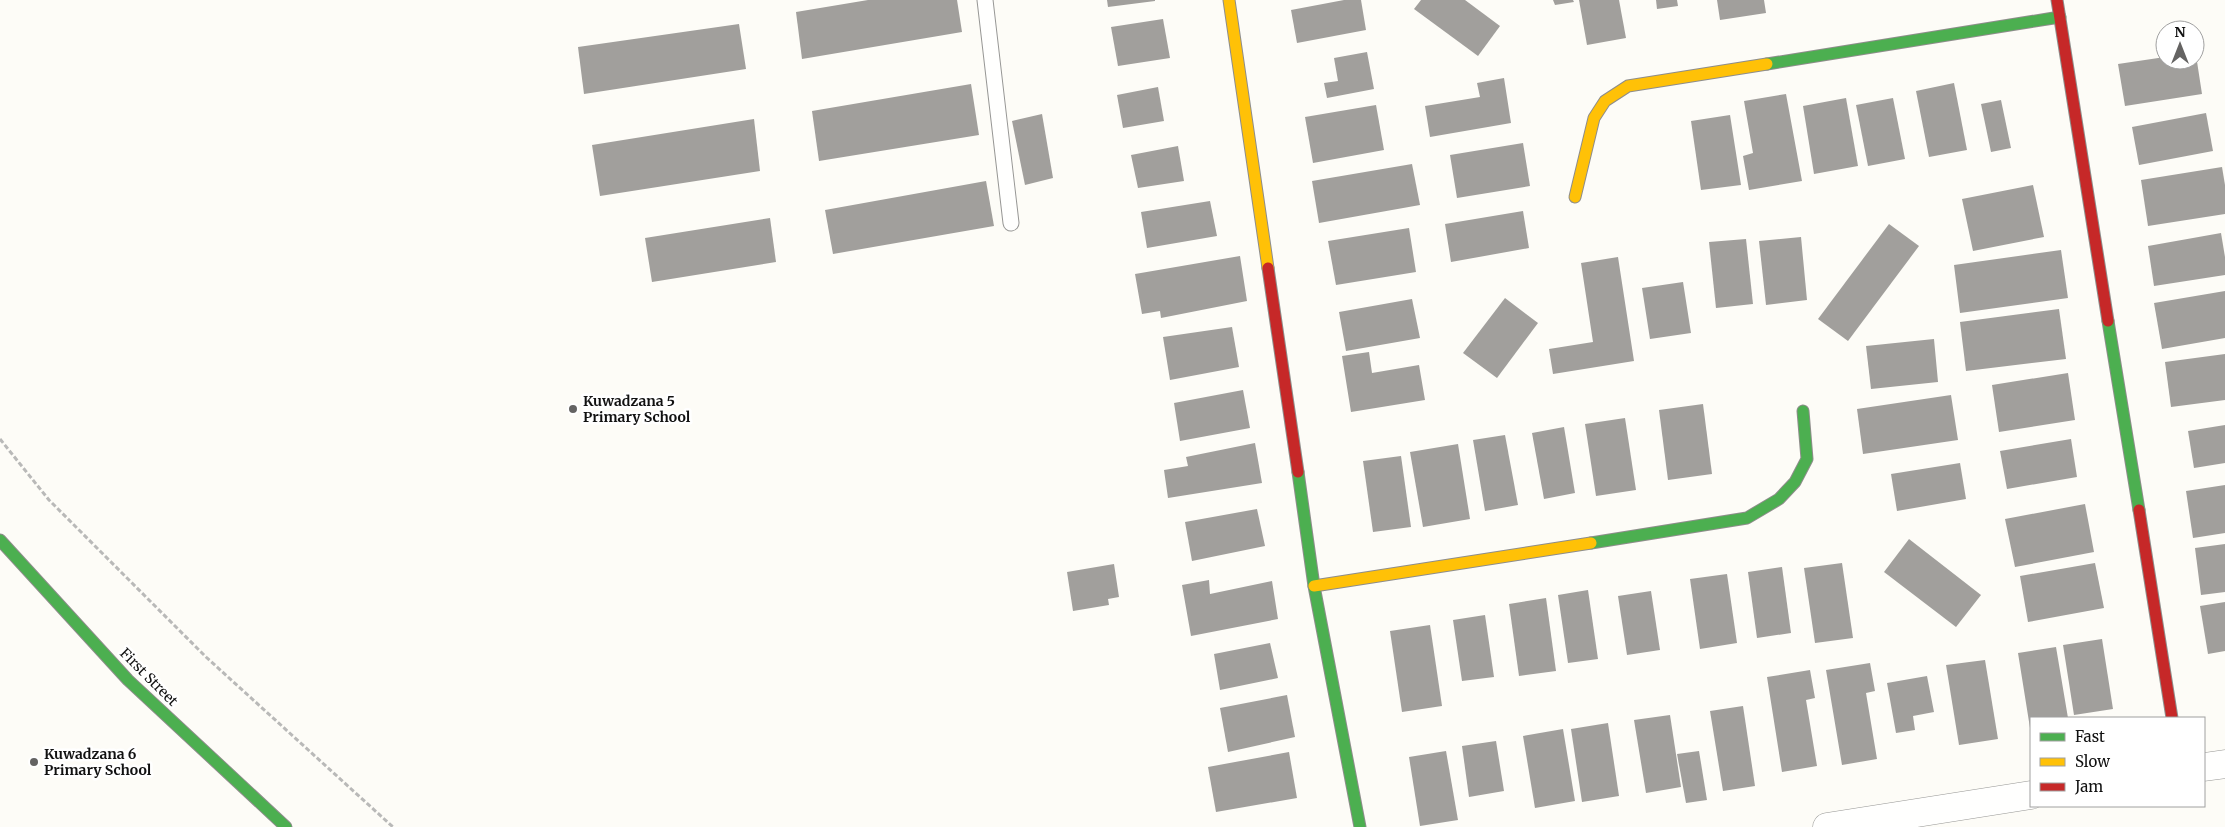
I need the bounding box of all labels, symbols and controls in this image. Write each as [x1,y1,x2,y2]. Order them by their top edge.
north arrow [2155,20,2205,70]
text: N [2174,23,2186,41]
place label: Kuwadzana 5 Primary School [583,392,691,426]
marker: Kuwadzana 5 Primary School [567,403,579,415]
street label: First Street [116,644,182,710]
legend [2030,717,2205,807]
text: Fast [2075,727,2105,746]
place label: Kuwadzana 6 Primary School [44,745,152,779]
text: Slow [2075,752,2110,771]
marker: Kuwadzana 6 Primary School [28,756,40,768]
text: Jam [2074,777,2103,796]

